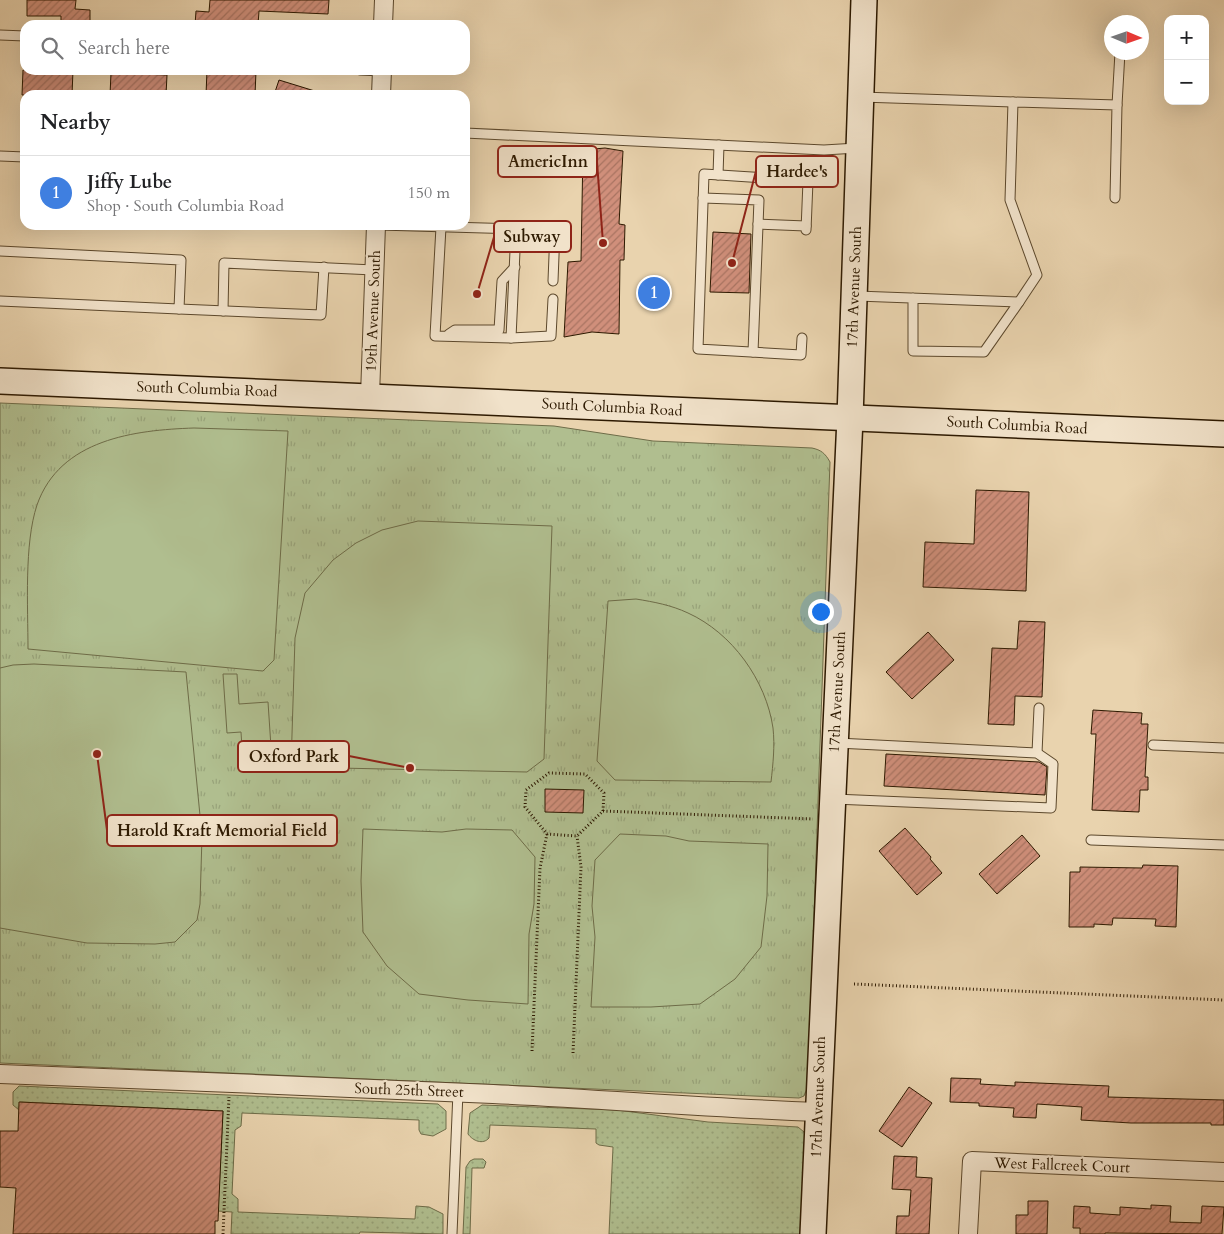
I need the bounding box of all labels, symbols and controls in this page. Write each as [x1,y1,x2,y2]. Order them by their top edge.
north arrow [1104,15,1149,60]
map controls [1164,15,1209,105]
button: + [1164,15,1209,60]
search box [20,20,470,75]
icon: search [38,34,66,62]
text: Search here [78,35,170,61]
button: − [1164,60,1209,105]
text: Nearby [40,108,111,137]
callout: AmericInn [498,146,597,177]
text: AmericInn [508,151,589,173]
callout: Hardee's [756,156,838,187]
text: Hardee's [766,161,828,183]
text: Jiffy Lube [87,169,172,195]
text: 1 [52,182,60,204]
text: 150 m [408,182,450,204]
text: Shop · South Columbia Road [87,195,284,217]
callout: Subway [494,221,571,252]
street label: 17th Avenue South [842,225,866,348]
text: Subway [503,226,561,248]
street label: 19th Avenue South [361,249,385,372]
pin: 1 [638,274,670,312]
street label: South Columbia Road [136,377,278,401]
street label: South Columbia Road [541,393,683,421]
street label: South Columbia Road [946,411,1088,439]
your location [808,599,834,625]
street label: 17th Avenue South [824,630,850,753]
callout: Oxford Park [238,741,349,772]
text: Oxford Park [249,746,339,768]
callout: Harold Kraft Memorial Field [107,815,337,846]
text: Harold Kraft Memorial Field [117,820,327,842]
street label: 17th Avenue South [806,1035,830,1158]
street label: South 25th Street [354,1078,464,1102]
street label: West Fallcreek Court [993,1153,1130,1177]

